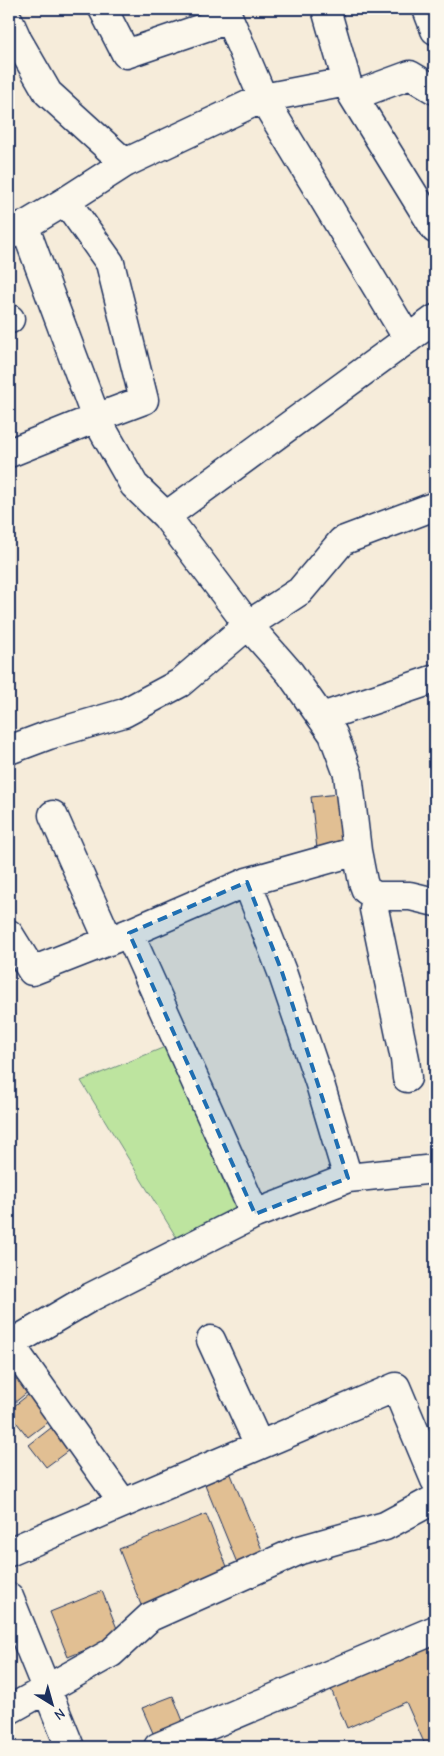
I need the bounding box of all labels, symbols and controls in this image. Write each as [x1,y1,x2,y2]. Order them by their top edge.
north arrow [28,1678,78,1728]
text: N [51,1704,68,1724]

